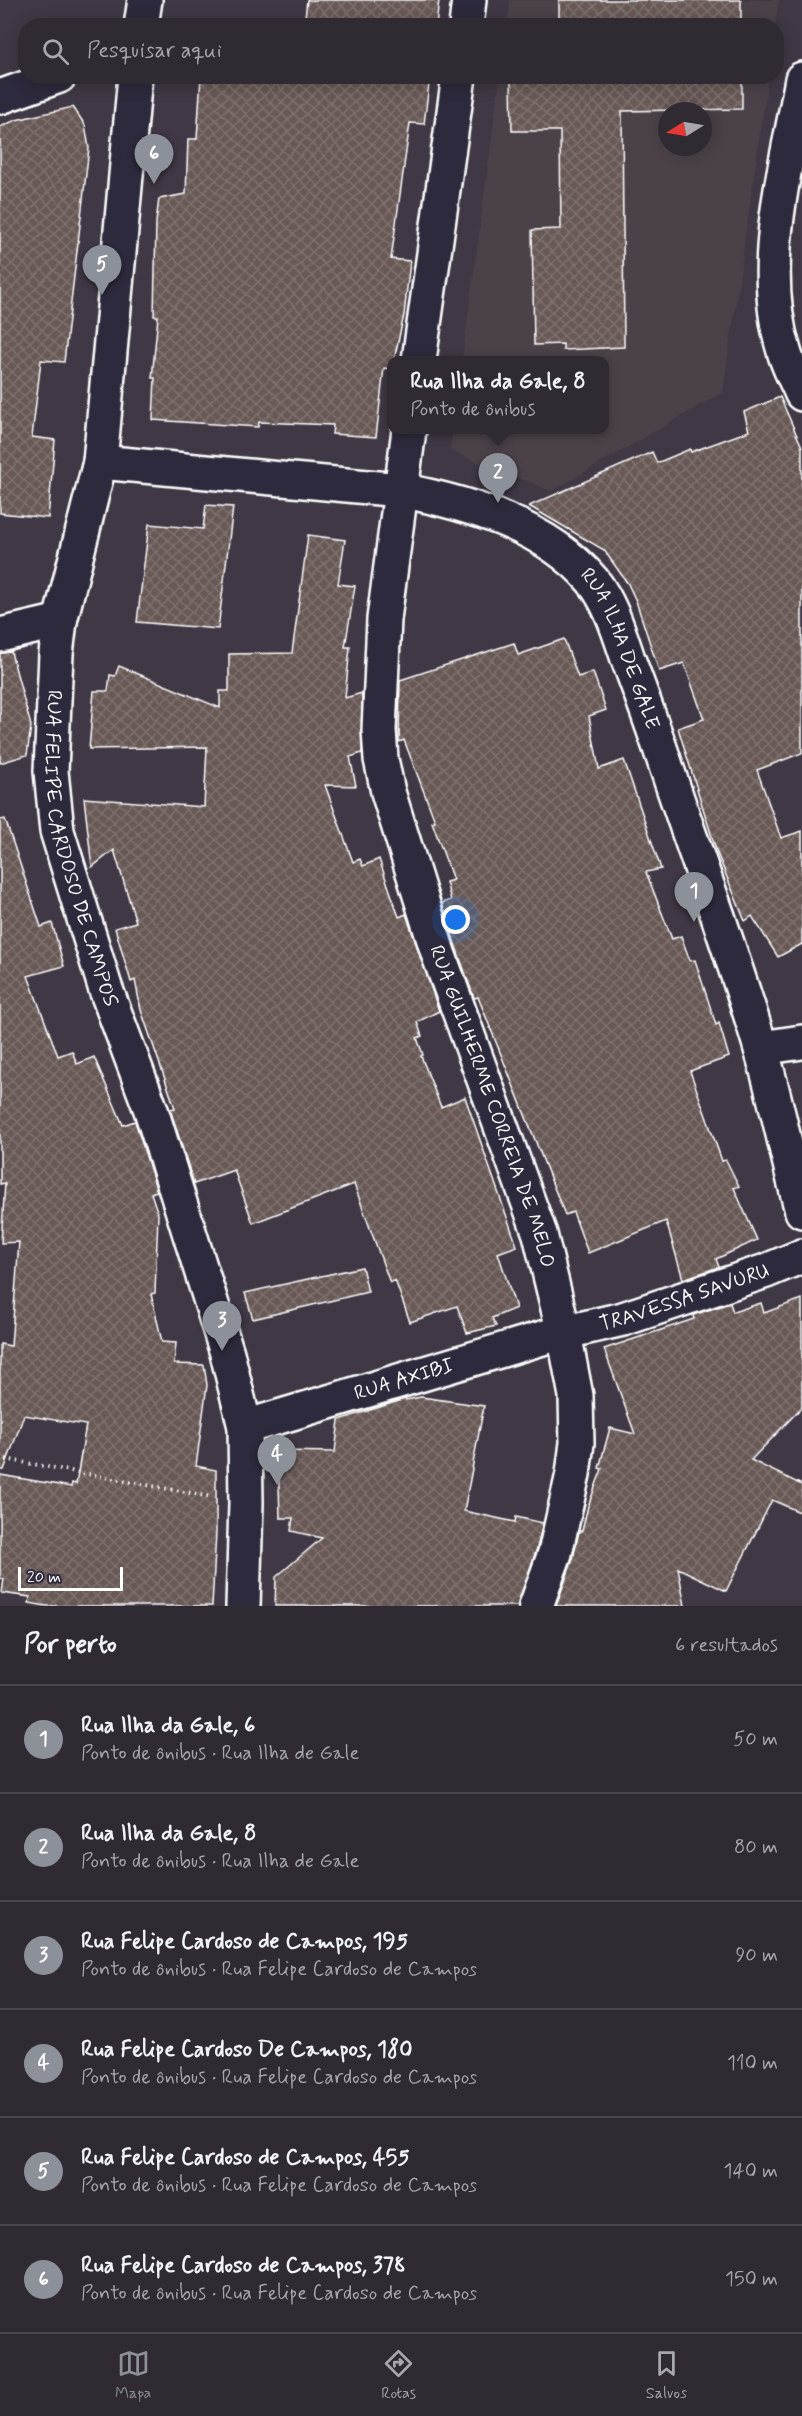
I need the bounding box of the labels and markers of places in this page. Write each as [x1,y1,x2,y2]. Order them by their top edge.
pin: 6 [134,134,174,184]
pin: 5 [82,246,122,295]
pin: 2 [478,454,518,503]
pin: 1 [674,872,714,922]
pin: 3 [202,1302,242,1351]
pin: 4 [258,1436,296,1485]

